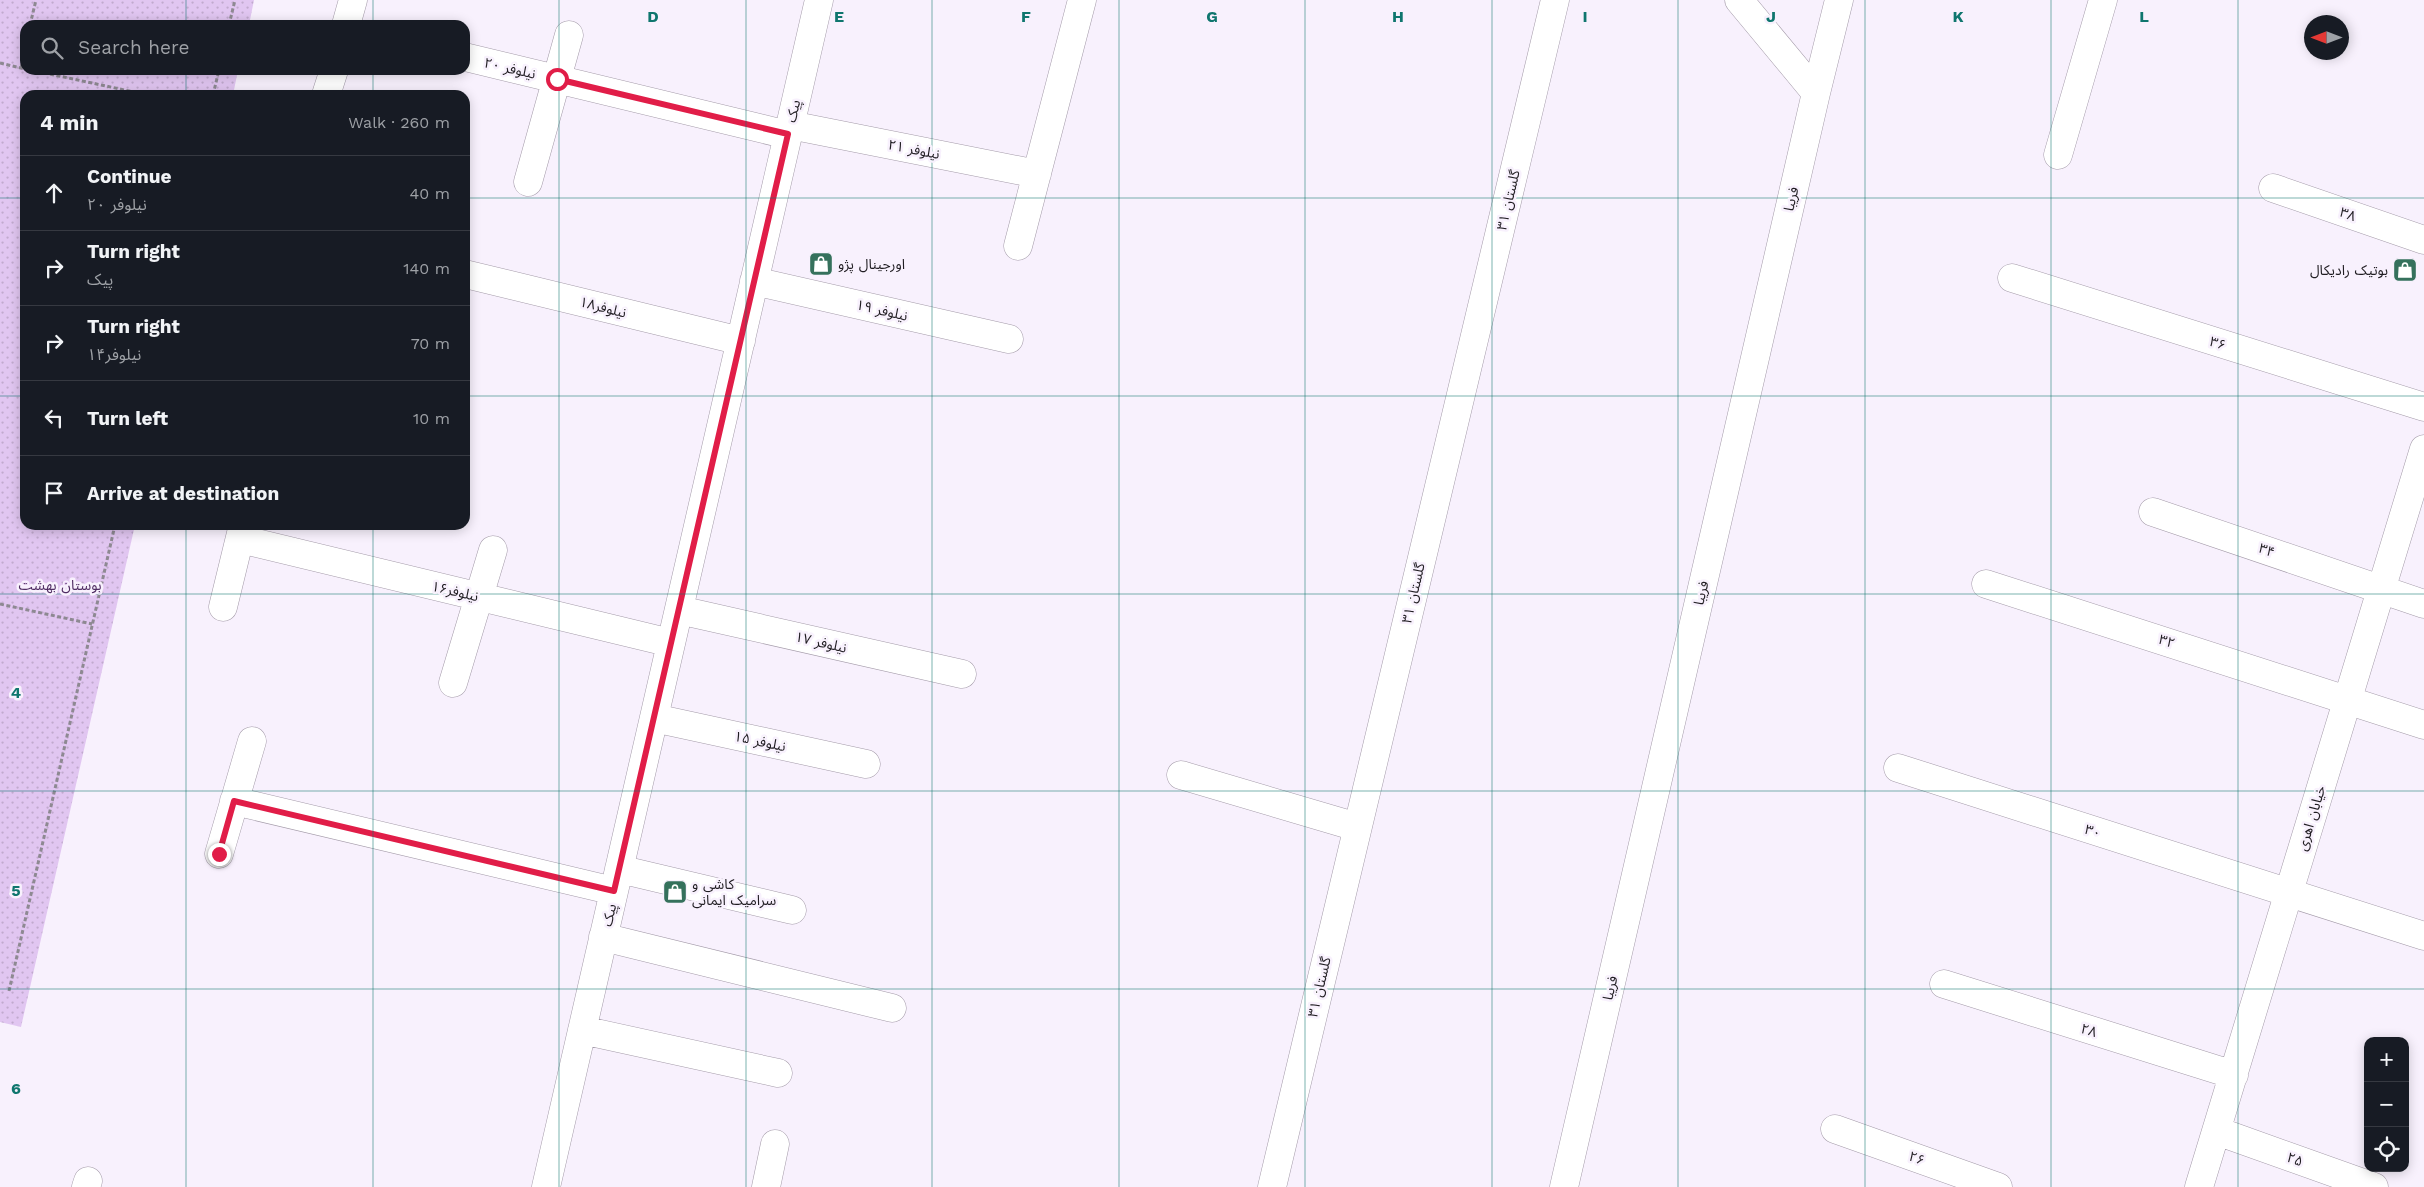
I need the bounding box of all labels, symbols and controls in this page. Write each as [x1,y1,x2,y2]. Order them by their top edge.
text: D [647,7,659,26]
text: E [834,7,844,26]
text: F [1021,7,1031,26]
text: G [1206,7,1218,26]
text: H [1392,7,1404,26]
text: I [1582,7,1588,26]
text: J [1766,7,1776,26]
text: K [1952,7,1964,26]
text: L [2139,7,2149,26]
north arrow [2304,15,2349,60]
search box [20,20,470,75]
icon: search [38,34,66,62]
text: Search here [78,36,189,59]
street label: نیلوفر ۲۰ [482,54,538,83]
route start [546,68,569,91]
street label: پیک [783,98,805,125]
text: 4 min [40,110,98,135]
text: Walk · 260 m [348,113,450,132]
street label: نیلوفر ۲۱ [887,136,941,163]
text: Continue [87,165,171,188]
street label: گلستان ۳۱ [1493,168,1524,232]
icon: ahead [40,179,68,207]
text: 40 m [410,184,450,203]
street label: فریبا [1780,185,1803,213]
text: نیلوفر ۲۰ [87,195,147,214]
street label: ۳۸ [2338,204,2358,224]
text: Turn right [87,240,180,263]
shop icon: اورجینال پژو [808,251,834,277]
icon: right [40,254,68,282]
place label: اورجینال پژو [838,256,905,274]
shop icon: بوتیک رادیکال [2392,257,2418,283]
text: 140 m [403,259,450,278]
place label: بوتیک رادیکال [2310,262,2388,279]
text: پیک [87,270,113,289]
street label: نیلوفر۱۸ [578,293,628,322]
street label: نیلوفر ۱۹ [854,296,910,325]
text: Turn right [87,315,180,338]
icon: right [40,329,68,357]
street label: ۳۶ [2208,333,2228,353]
text: 70 m [411,334,450,353]
text: نیلوفر۱۴ [87,345,141,364]
icon: left [40,404,68,432]
text: Turn left [87,407,168,430]
text: 10 m [413,409,450,428]
icon: arrive [40,479,68,507]
text: Arrive at destination [87,482,279,505]
street label: ۳۴ [2257,540,2277,560]
street label: گلستان ۳۱ [1398,561,1429,625]
park label: بوستان بهشت [18,577,102,594]
street label: نیلوفر۱۶ [430,578,480,605]
street label: فریبا [1690,579,1713,607]
street label: نیلوفر ۱۷ [793,628,849,657]
street label: ۳۲ [2157,631,2177,651]
text: 4 [11,683,21,702]
street label: نیلوفر ۱۵ [732,728,788,755]
street label: خیابان اهری [2294,783,2329,853]
street label: ۳۰ [2083,821,2103,841]
route end [208,843,231,866]
place label: کاشی و سرامیک ایمانی [692,876,776,909]
shop icon: کاشی و سرامیک ایمانی [662,879,688,905]
text: 5 [11,881,21,900]
street label: پیک [599,902,621,929]
street label: گلستان ۳۱ [1304,955,1335,1019]
street label: فریبا [1599,974,1622,1002]
street label: ۲۸ [2079,1020,2099,1040]
map controls [2364,1037,2409,1172]
button: + [2364,1037,2409,1082]
text: 6 [11,1079,21,1098]
button: − [2364,1082,2409,1127]
button: locate [2364,1127,2409,1172]
street label: ۲۶ [1907,1148,1927,1168]
street label: ۲۵ [2285,1149,2305,1169]

